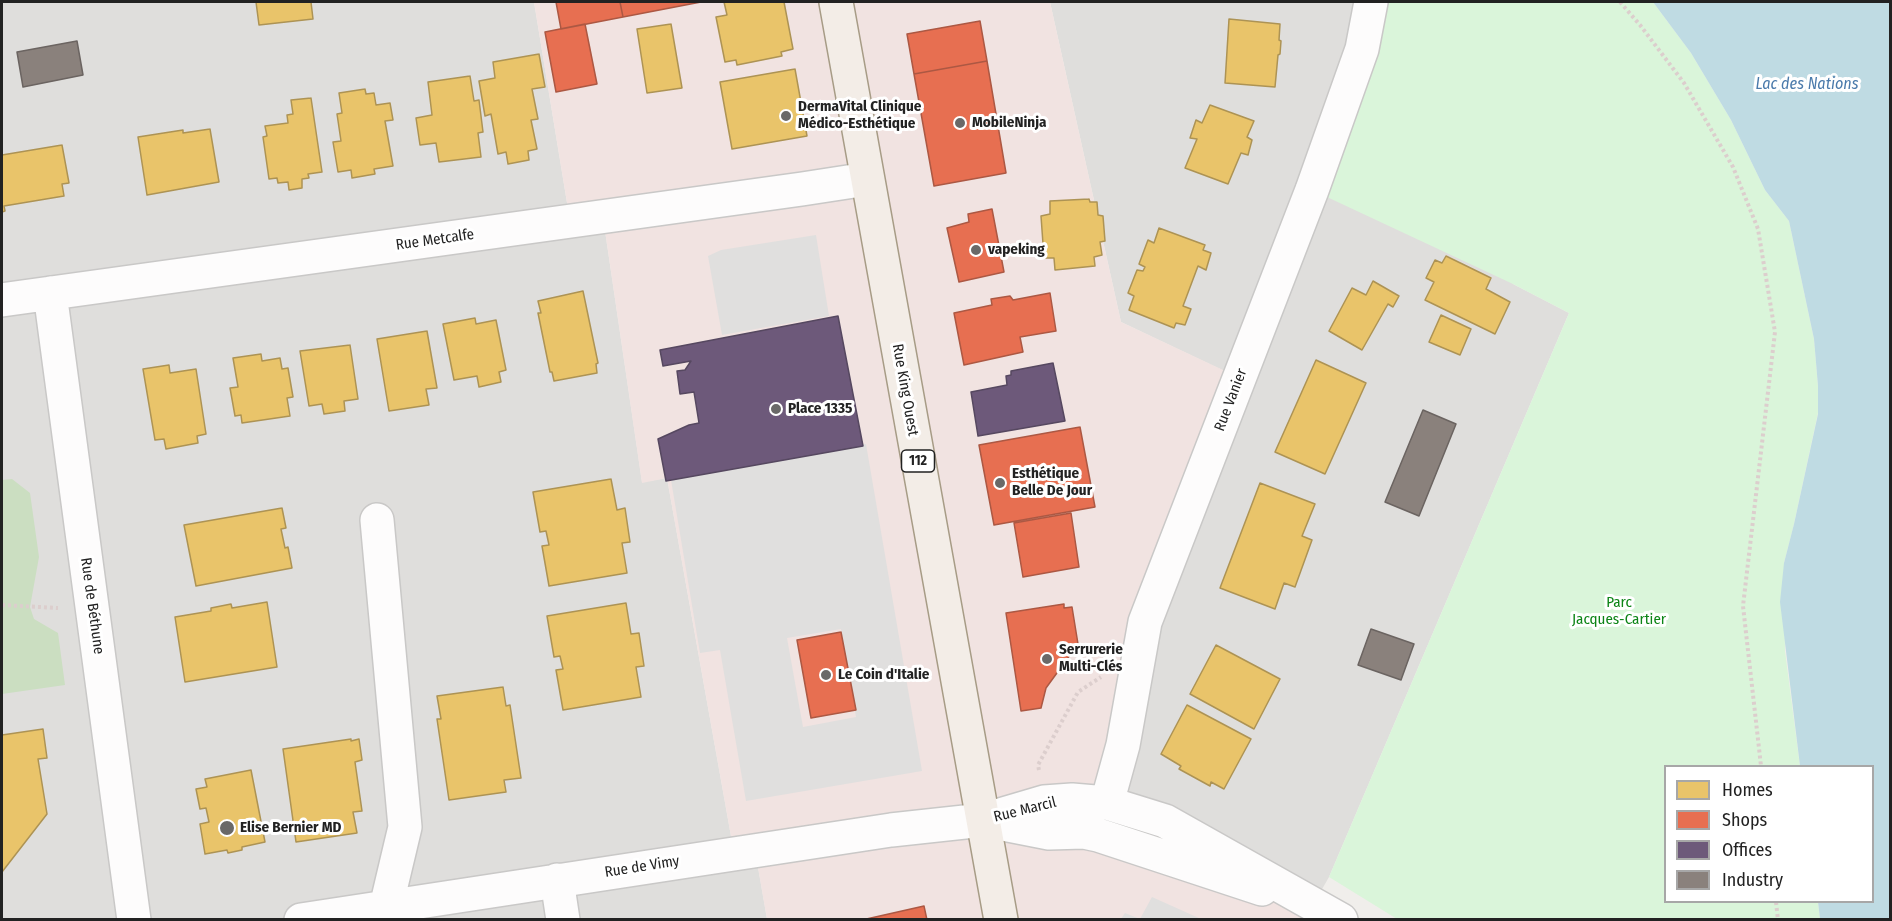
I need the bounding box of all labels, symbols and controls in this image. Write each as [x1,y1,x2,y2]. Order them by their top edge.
water label: Lac des Nations [1756,75,1858,95]
place label: DermaVital Clinique Médico-Esthétique [798,98,921,133]
marker: DermaVital Clinique Médico-Esthétique [779,109,793,123]
place label: MobileNinja [972,114,1047,132]
marker: MobileNinja [953,116,967,130]
street label: Rue Metcalfe [395,226,475,254]
place label: vapeking [988,241,1045,259]
marker: vapeking [969,243,983,257]
street label: Rue King Ouest [888,343,922,437]
street label: Rue Vanier [1211,366,1251,434]
place label: Place 1335 [788,400,852,418]
marker: Place 1335 [769,402,783,416]
road number: 112 [902,450,934,472]
place label: Esthétique Belle De Jour [1012,465,1092,500]
marker: Esthétique Belle De Jour [993,476,1007,490]
street label: Rue de Béthune [76,556,108,656]
park label: Parc Jacques-Cartier [1572,594,1666,629]
place label: Serrurerie Multi-Clés [1059,641,1123,676]
marker: Serrurerie Multi-Clés [1040,652,1054,666]
place label: Le Coin d'Italie [838,666,929,684]
marker: Le Coin d'Italie [819,668,833,682]
legend [1664,765,1874,903]
text: Homes [1722,779,1773,801]
street label: Rue Marcil [992,794,1058,826]
text: Shops [1722,809,1767,831]
marker: Elise Bernier MD [218,819,236,837]
place label: Elise Bernier MD [240,819,341,837]
text: Offices [1722,839,1772,861]
street label: Rue de Vimy [603,852,681,882]
text: Industry [1722,869,1783,891]

